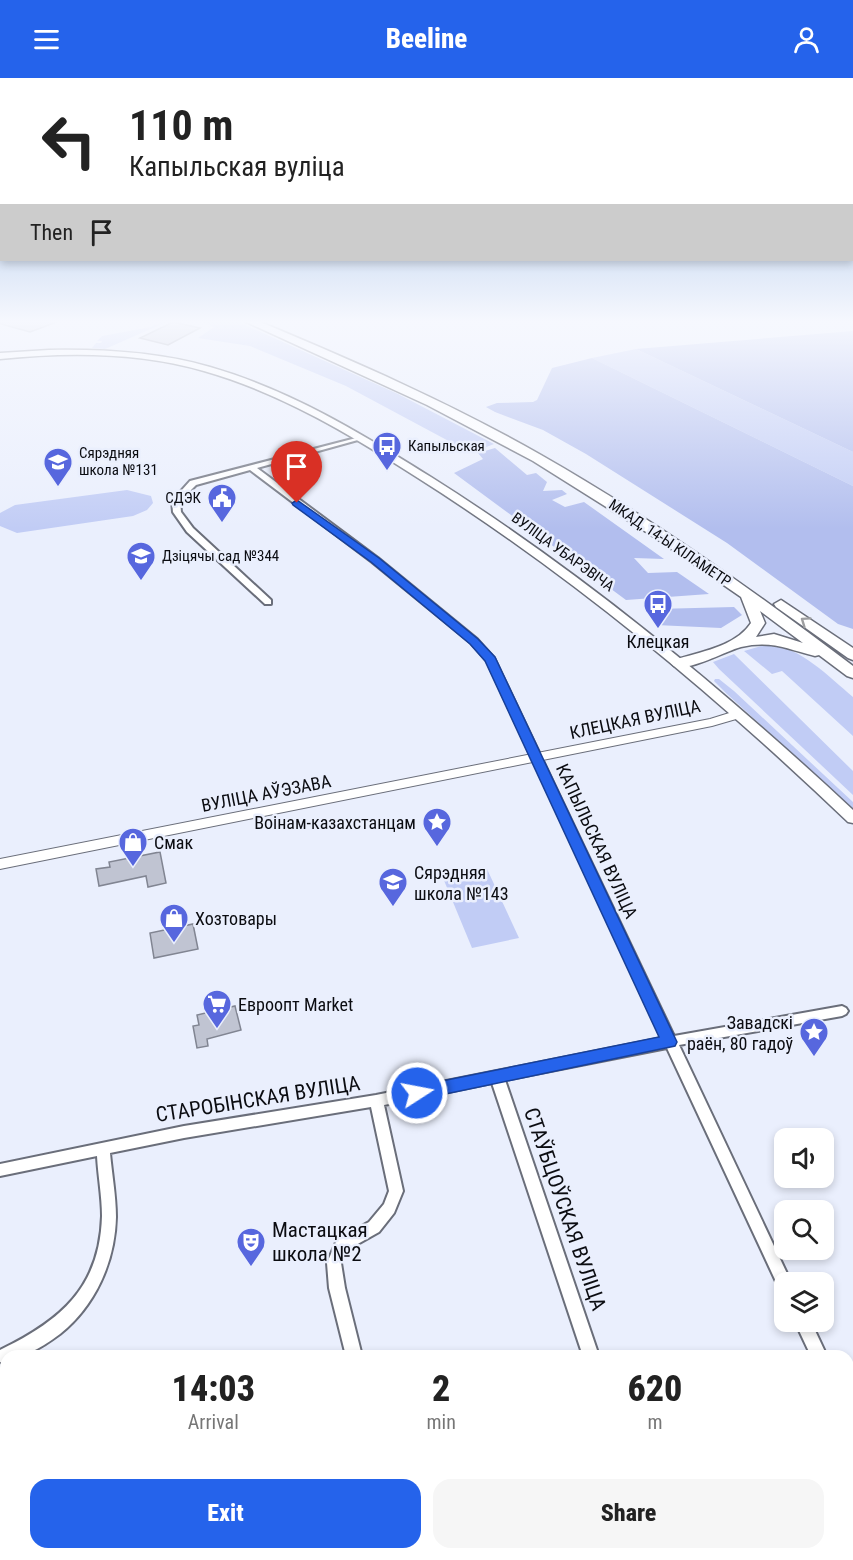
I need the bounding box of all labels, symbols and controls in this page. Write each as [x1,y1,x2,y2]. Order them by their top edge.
icon: menu [30,23,63,56]
text: Beeline [386,23,467,55]
icon: person [790,23,823,56]
text: 110 m [129,101,234,150]
icon: left [30,102,108,180]
text: Капыльская вуліца [129,151,345,183]
icon: arrive [85,216,118,249]
text: Then [30,220,73,245]
bus stop icon: Капыльская [371,430,403,472]
place label: Капыльская [408,437,485,455]
pin [271,441,322,503]
place label: Сярэдняя школа №131 [79,444,158,479]
school or university icon: Сярэдняя школа №131 [42,446,74,488]
icon: arrive [280,450,313,483]
public building icon: СДЭК [206,482,238,524]
place label: СДЭК [165,489,202,507]
street label: МКАД, 14-Ы КІЛАМЕТР [605,495,735,591]
street label: ВУЛІЦА УБАРЭВІЧА [508,509,618,595]
school or university icon: Дзіцячы сад №344 [125,540,157,582]
place label: Дзіцячы сад №344 [162,547,279,565]
bus stop icon: Клецкая [642,588,674,630]
one-way arrow [801,617,812,628]
place label: Клецкая [626,631,690,652]
street label: КЛЕЦКАЯ ВУЛІЦА [568,695,703,743]
street label: КАПЫЛЬСКАЯ ВУЛІЦА [552,760,642,922]
street label: ВУЛІЦА АЎЭЗАВА [199,770,333,816]
place icon: Воінам-казахстанцам [421,806,453,848]
place label: Воінам-казахстанцам [254,812,416,833]
shop icon: Смак [117,826,149,868]
place label: Смак [154,832,193,853]
place label: Сярэдняя школа №143 [414,862,509,904]
school or university icon: Сярэдняя школа №143 [377,866,409,908]
shop icon: Хозтовары [158,902,190,944]
place label: Хозтовары [195,908,277,929]
supermarket icon: Евроопт Market [201,988,233,1030]
place label: Евроопт Market [238,994,353,1015]
place label: Завадскі раён, 80 гадоў [687,1012,794,1054]
place icon: Завадскі раён, 80 гадоў [798,1016,830,1058]
position arrow [385,1061,449,1125]
street label: СТАРОБІНСКАЯ ВУЛІЦА [154,1071,362,1127]
street label: СТАЎБЦОЎСКАЯ ВУЛІЦА [519,1104,611,1314]
map controls [774,1128,834,1332]
button: sound [774,1128,834,1188]
button: search [774,1200,834,1260]
place label: Мастацкая школа №2 [272,1218,368,1266]
theatre icon: Мастацкая школа №2 [235,1226,267,1268]
button: layers [774,1272,834,1332]
text: 14:03 [172,1368,255,1410]
text: 2 [432,1368,450,1410]
text: 620 [627,1368,682,1410]
text: Arrival [188,1410,239,1434]
text: min [427,1410,456,1434]
text: m [647,1410,662,1434]
button: Exit [30,1479,421,1548]
button: Share [433,1479,824,1548]

